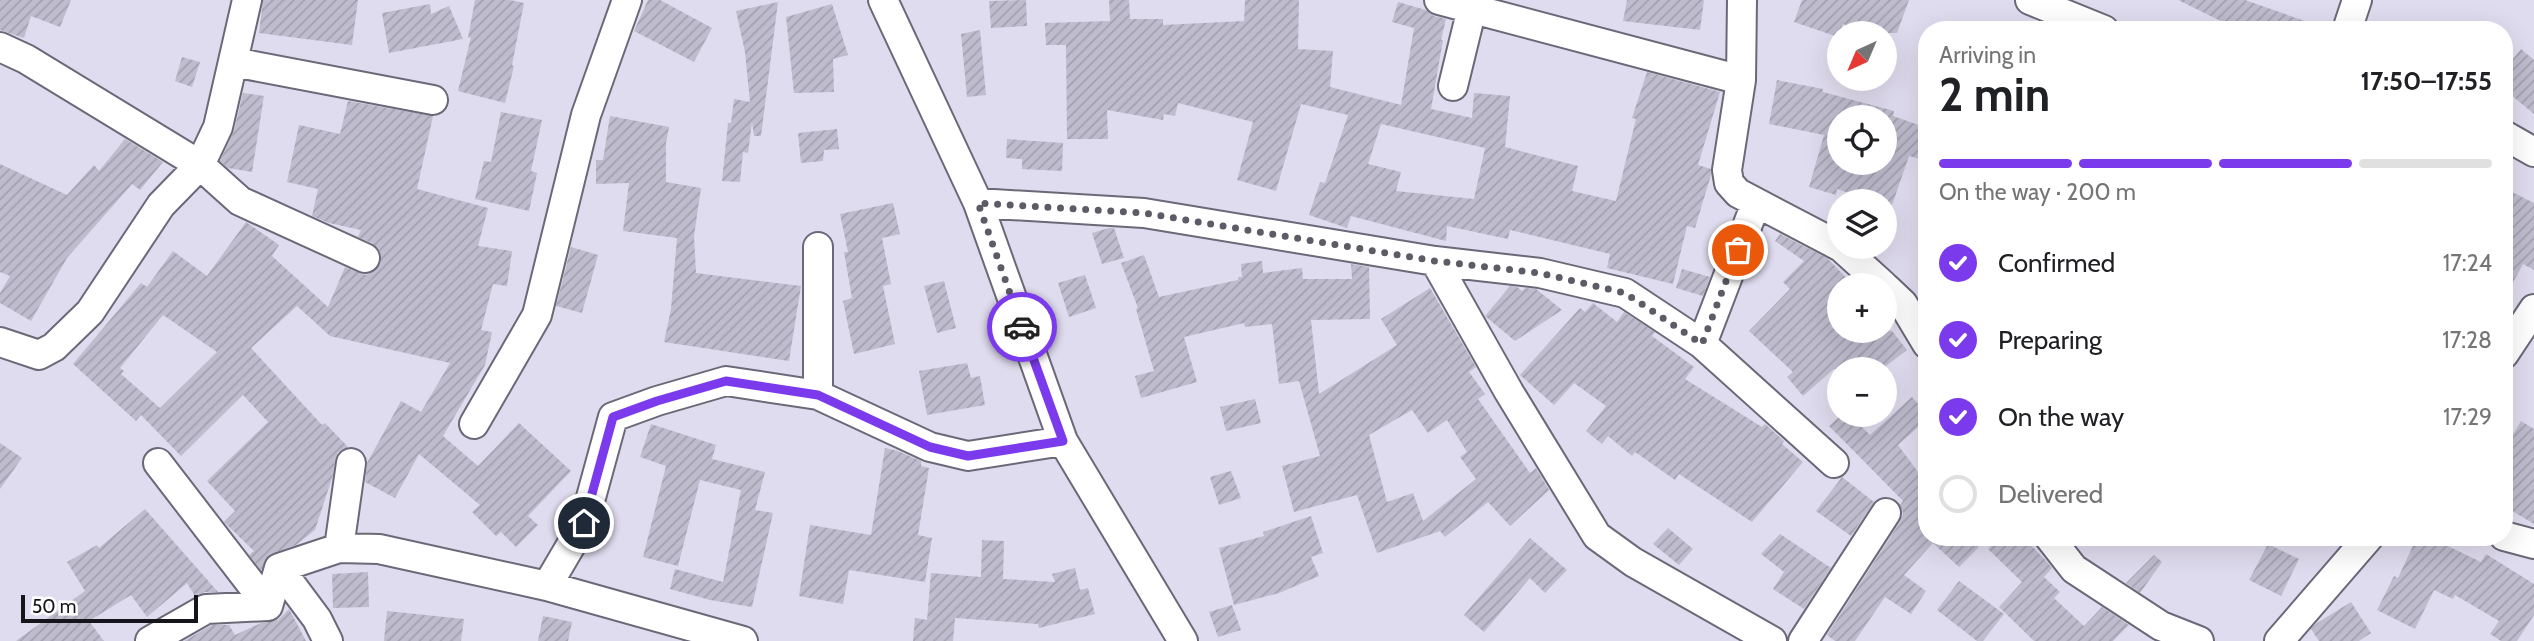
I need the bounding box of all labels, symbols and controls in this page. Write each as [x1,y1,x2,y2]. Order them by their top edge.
north arrow [1827,21,1897,91]
map controls [1827,21,1897,427]
text: Arriving in [1939,41,2036,69]
text: 17:50–17:55 [2360,65,2492,97]
text: 2 min [1939,67,2050,123]
button: locate [1827,105,1897,175]
text: On the way · 200 m [1939,178,2136,206]
button: layers [1827,189,1897,259]
pin [1708,220,1768,280]
icon: bag [1719,231,1757,269]
icon: check [1939,244,1977,282]
text: Confirmed [1998,247,2115,279]
text: 17:24 [2443,249,2492,277]
button: + [1827,273,1897,343]
courier [987,292,1057,362]
icon: car [1003,308,1041,346]
icon: check [1939,321,1977,359]
text: Preparing [1998,324,2102,356]
text: 17:28 [2442,326,2492,354]
button: − [1827,357,1897,427]
icon: check [1939,398,1977,436]
text: On the way [1998,401,2124,433]
text: 17:29 [2443,403,2492,431]
text: Delivered [1998,478,2103,510]
pin [554,493,614,553]
icon: home [565,504,603,542]
scale bar [21,592,198,624]
text: 50 m [32,595,76,618]

